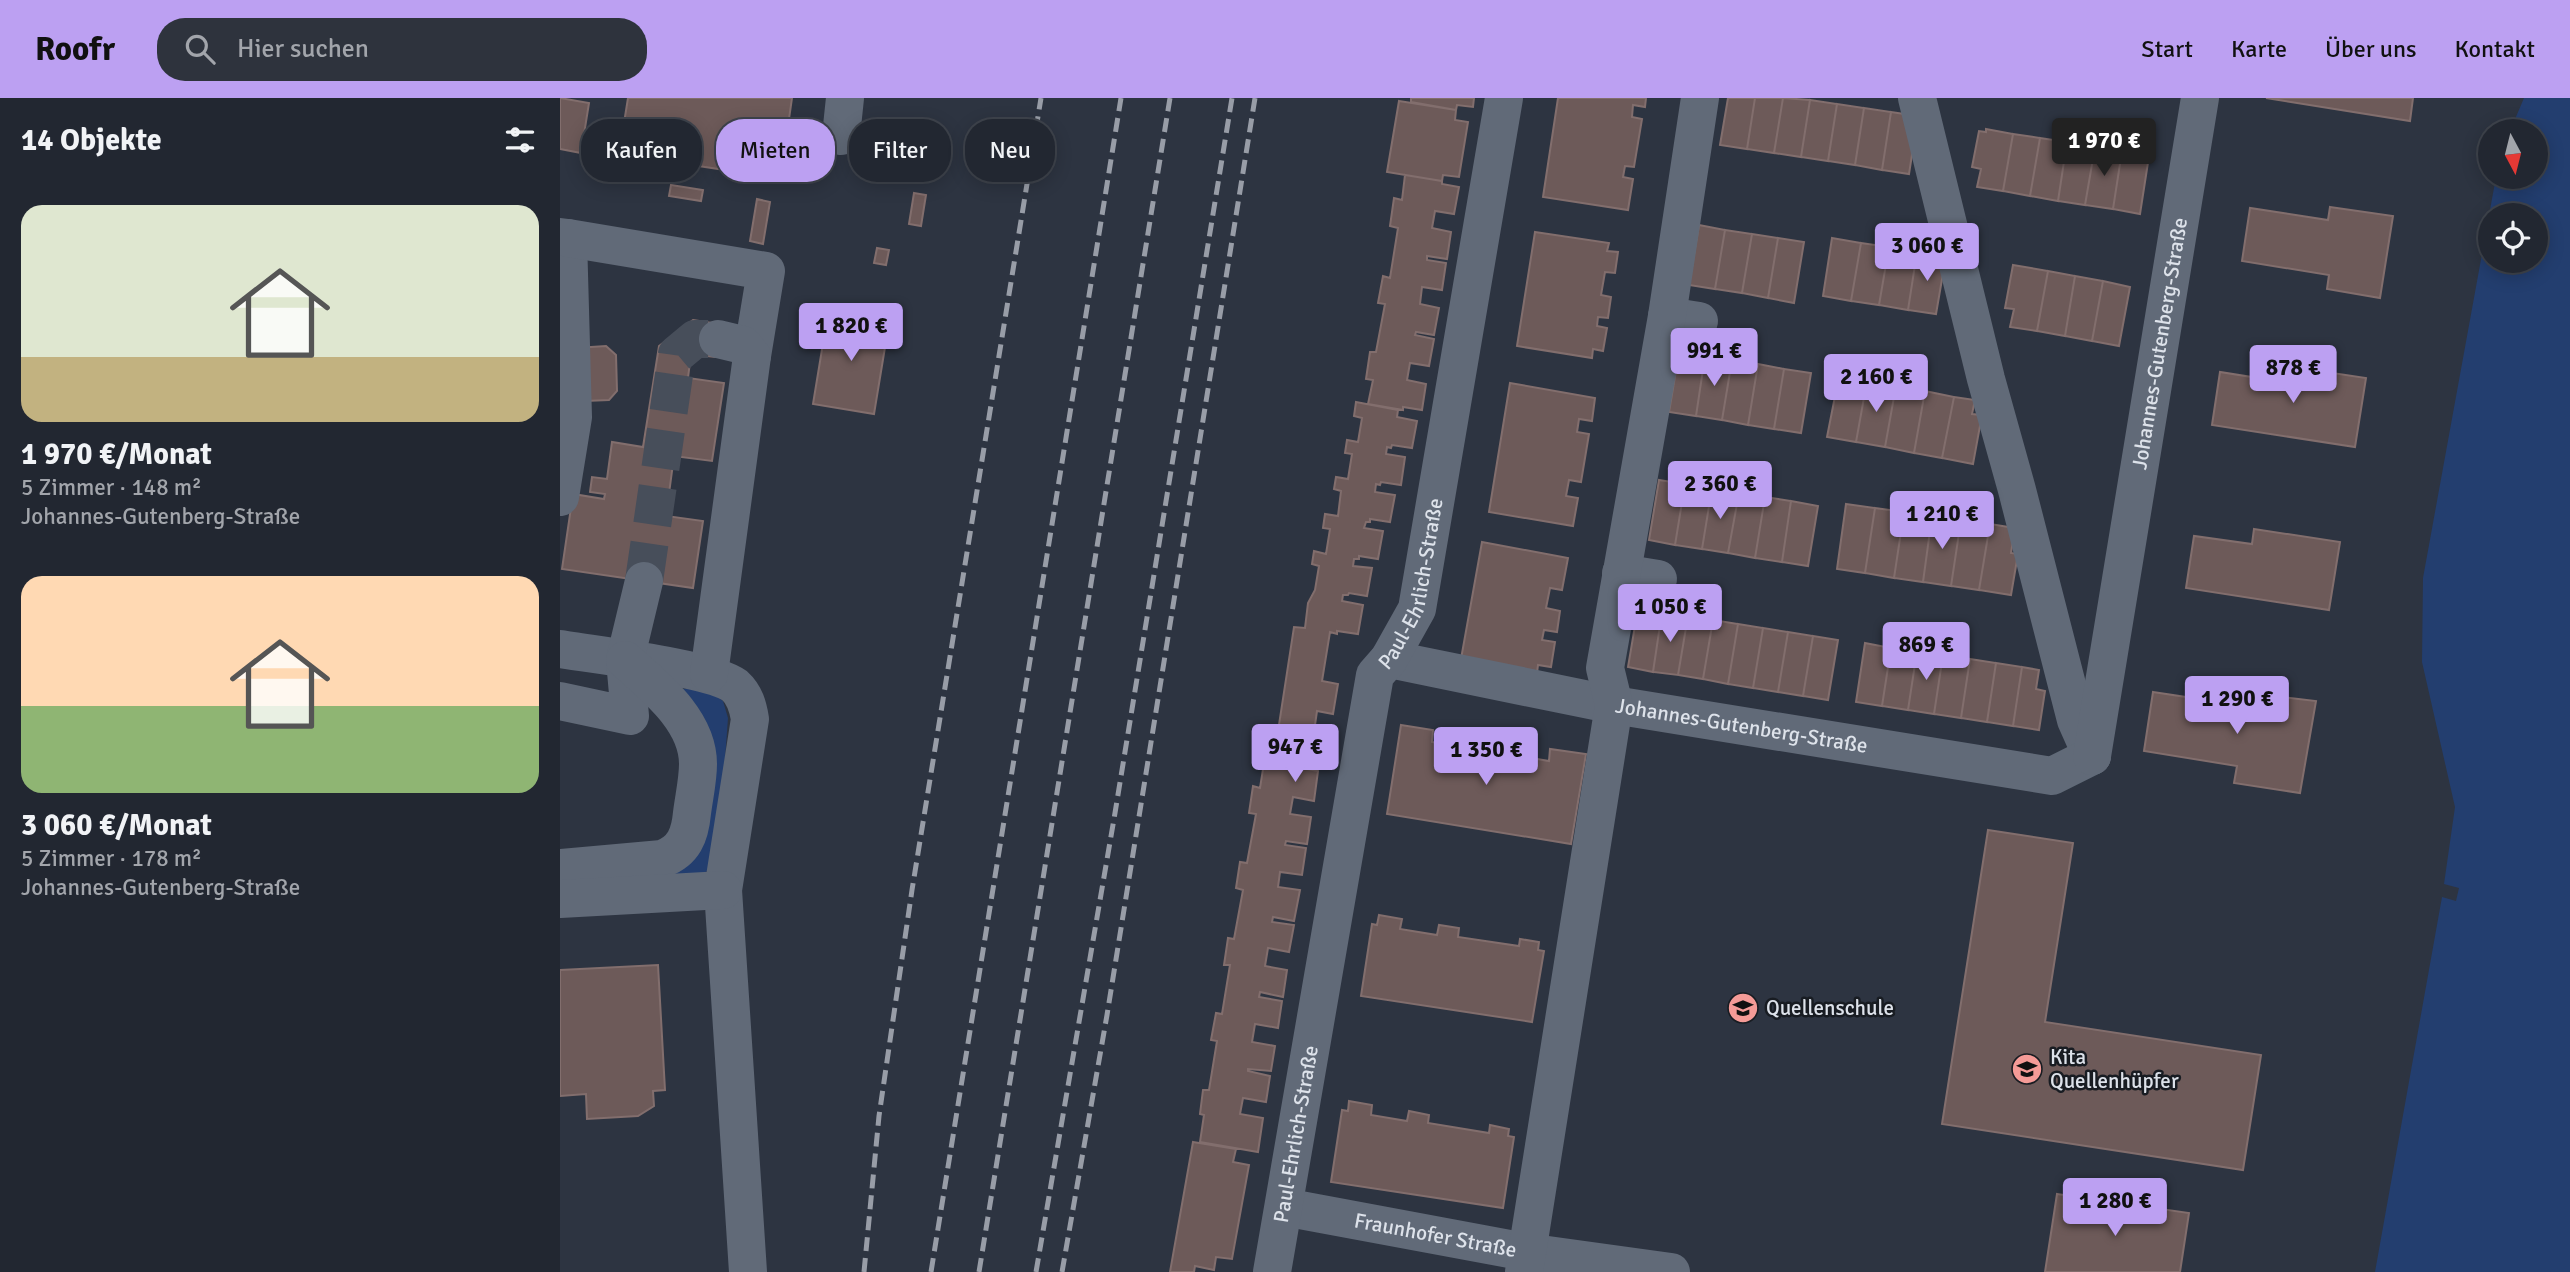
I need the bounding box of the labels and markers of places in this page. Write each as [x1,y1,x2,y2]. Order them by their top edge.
pin: 1 970 € [2039,118,2169,178]
pin: 3 060 € [1862,223,1992,283]
pin: 1 820 € [786,303,916,363]
pin: 991 € [1665,328,1763,388]
pin: 878 € [2244,345,2342,405]
pin: 2 160 € [1811,354,1941,414]
pin: 2 360 € [1655,462,1785,521]
pin: 1 210 € [1877,491,2007,551]
pin: 1 050 € [1605,584,1735,644]
pin: 869 € [1877,622,1975,682]
pin: 1 290 € [2172,676,2302,736]
pin: 947 € [1246,724,1344,784]
pin: 1 350 € [1421,728,1551,787]
school or university icon: Quellenschule [1726,991,1760,1025]
place label: Quellenschule [1766,995,1894,1021]
place label: Kita Quellenhüpfer [2050,1044,2179,1094]
school or university icon: Kita Quellenhüpfer [2010,1052,2044,1086]
pin: 1 280 € [2050,1178,2180,1238]

